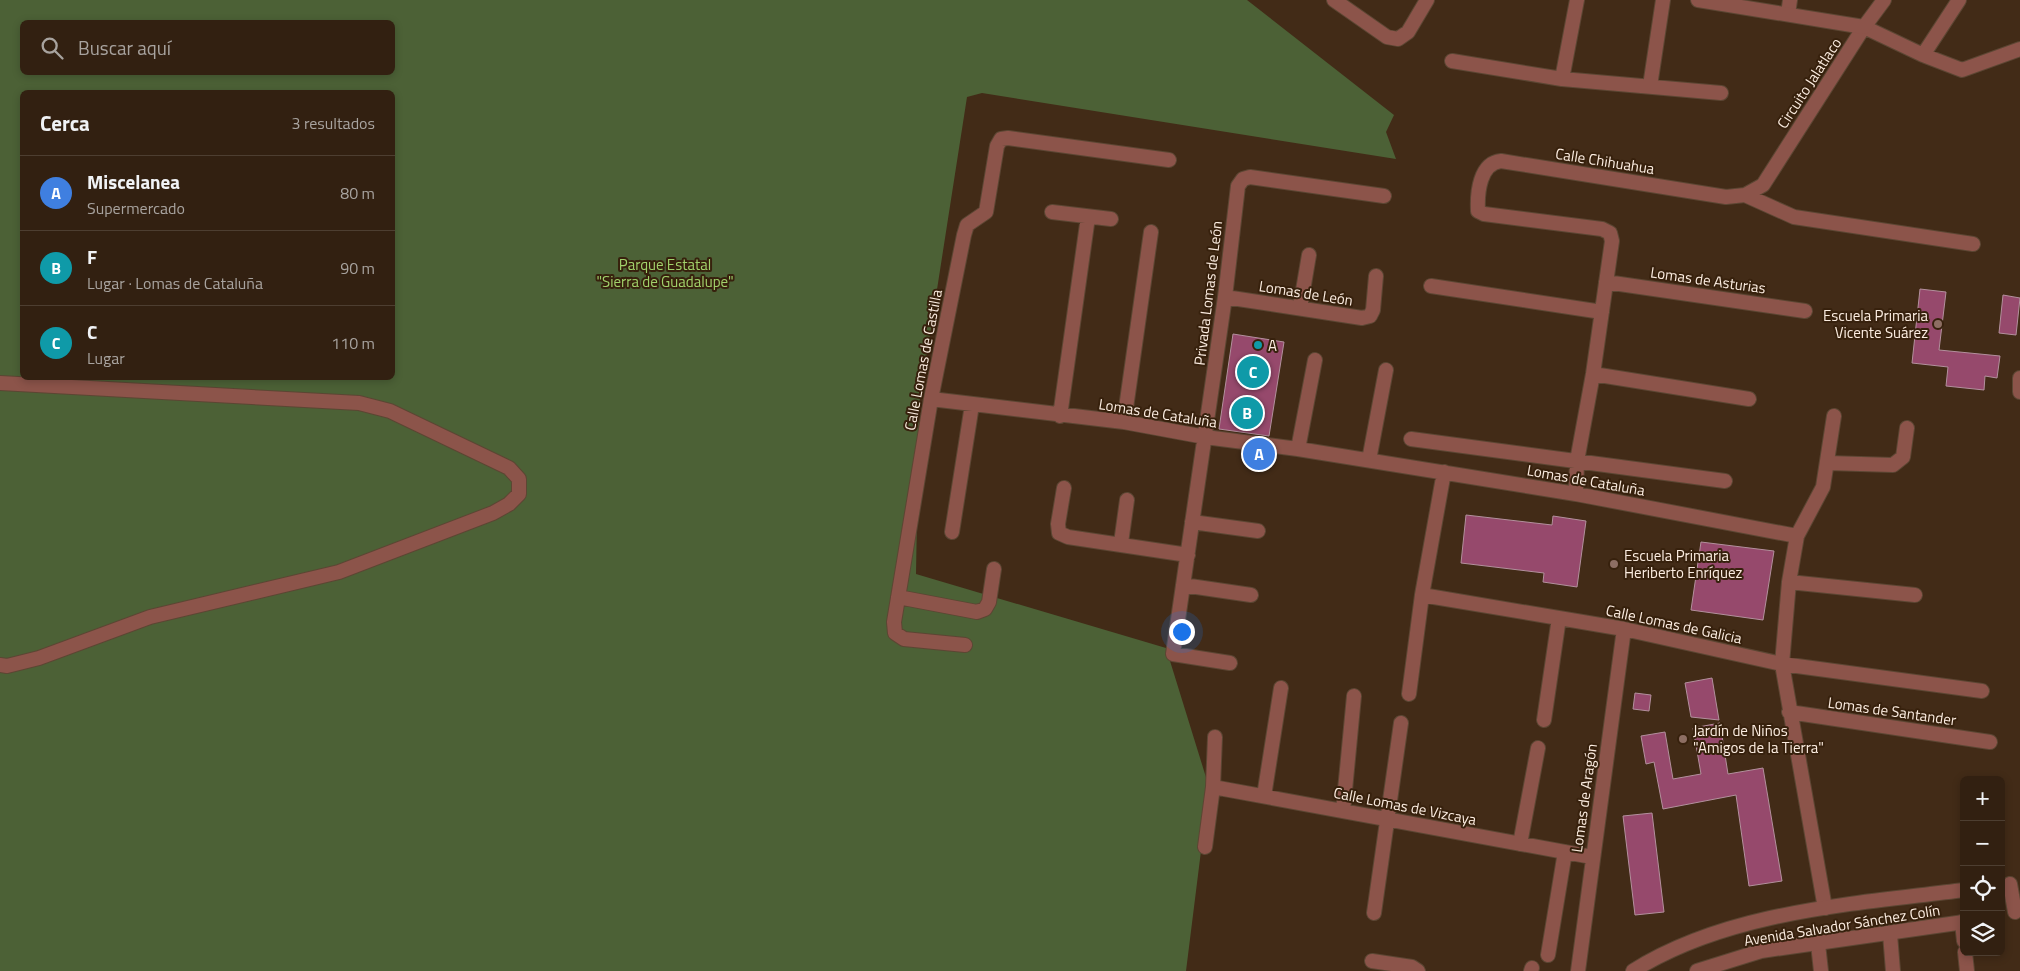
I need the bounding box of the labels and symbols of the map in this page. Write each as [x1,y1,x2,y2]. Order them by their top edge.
street label: Circuito Jalatlaco [1771,33,1847,133]
street label: Calle Chihuahua [1554,142,1657,180]
street label: Privada Lomas de León [1188,219,1228,367]
park label: Parque Estatal "Sierra de Guadalupe" [596,253,734,293]
street label: Lomas de Asturias [1649,261,1767,299]
street label: Lomas de León [1257,274,1355,312]
street label: Calle Lomas de Castilla [898,287,948,433]
place label: Escuela Primaria Vicente Suárez [1823,304,1928,344]
marker: Escuela Primaria Vicente Suárez [1932,318,1944,330]
place label: A [1268,334,1277,357]
marker: A [1252,339,1264,351]
pin: C [1237,353,1269,391]
street label: Lomas de Cataluña [1097,392,1219,434]
pin: B [1231,394,1263,432]
pin: A [1243,435,1275,473]
street label: Lomas de Cataluña [1525,458,1647,502]
place label: Escuela Primaria Heriberto Enríquez [1624,544,1742,584]
marker: Escuela Primaria Heriberto Enríquez [1608,558,1620,570]
street label: Calle Lomas de Galicia [1604,598,1745,650]
your location [1169,619,1195,645]
street label: Lomas de Santander [1826,691,1958,731]
place label: Jardín de Niños "Amigos de la Tierra" [1693,719,1824,759]
marker: Jardín de Niños "Amigos de la Tierra" [1677,733,1689,745]
street label: Lomas de Aragón [1565,742,1603,854]
street label: Calle Lomas de Vizcaya [1332,781,1479,831]
street label: Avenida Salvador Sánchez Colín [1742,898,1942,952]

